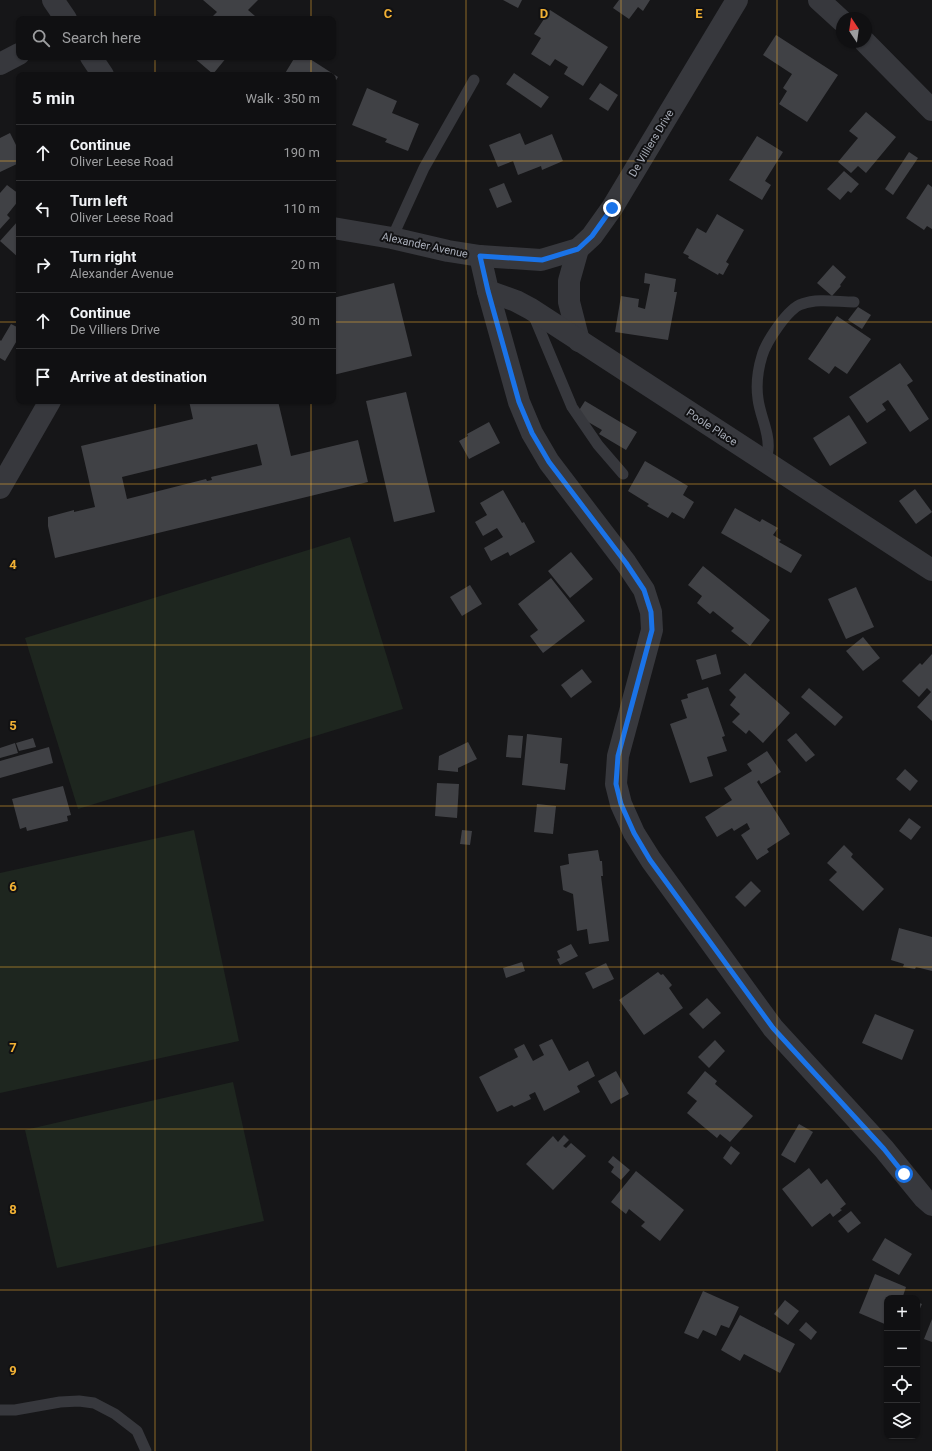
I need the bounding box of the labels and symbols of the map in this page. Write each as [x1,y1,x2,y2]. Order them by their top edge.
text: C [384,6,393,21]
text: D [540,6,548,21]
text: E [695,6,703,21]
north arrow [836,12,872,48]
street label: De Villiers Drive [626,107,677,179]
route end [603,199,621,217]
street label: Alexander Avenue [381,230,469,261]
street label: Poole Place [684,406,740,449]
text: 4 [9,557,17,572]
text: 5 [9,718,17,733]
text: 6 [9,879,17,894]
text: 7 [9,1040,17,1055]
route start [895,1165,913,1183]
text: 8 [9,1202,17,1217]
text: 9 [9,1363,17,1378]

